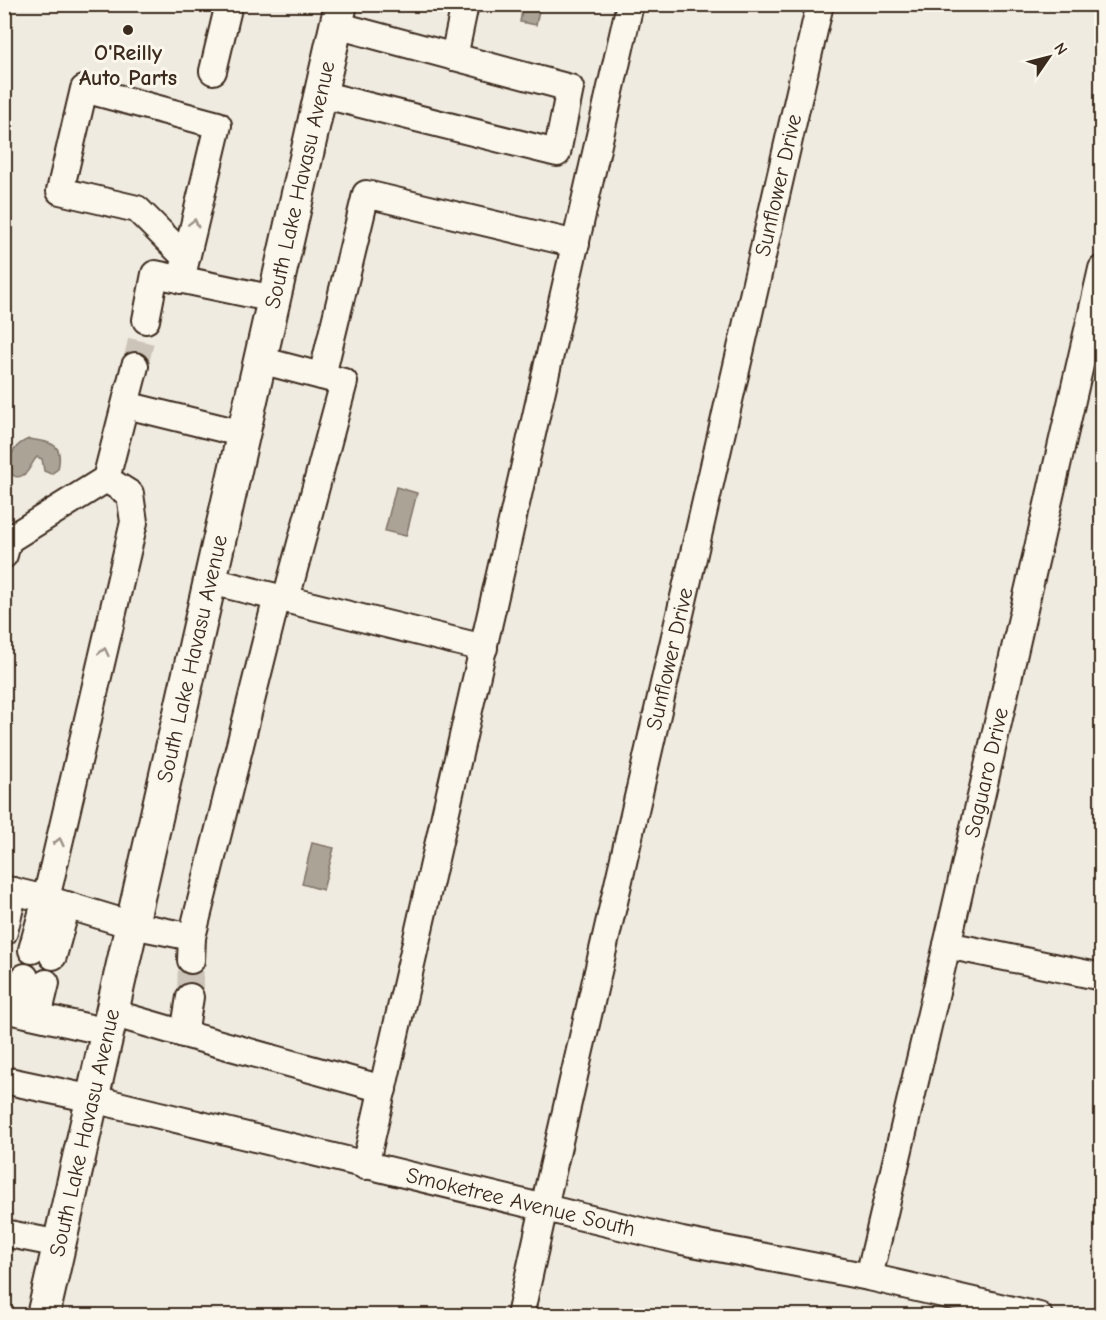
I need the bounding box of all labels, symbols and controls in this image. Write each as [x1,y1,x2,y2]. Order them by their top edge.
marker: O'Reilly Auto Parts [121,23,135,37]
north arrow [1019,27,1079,87]
place label: O'Reilly Auto Parts [79,40,177,91]
text: N [1050,40,1071,58]
street label: South Lake Havasu Avenue [259,58,341,311]
street label: Sunflower Drive [750,111,807,259]
one-way arrow [187,218,200,228]
street label: South Lake Havasu Avenue [152,532,233,785]
street label: Sunflower Drive [641,585,699,733]
one-way arrow [96,647,109,657]
street label: Saguaro Drive [959,705,1014,840]
one-way arrow [52,837,65,847]
street label: South Lake Havasu Avenue [44,1006,125,1259]
street label: Smoketree Avenue South [404,1162,638,1242]

